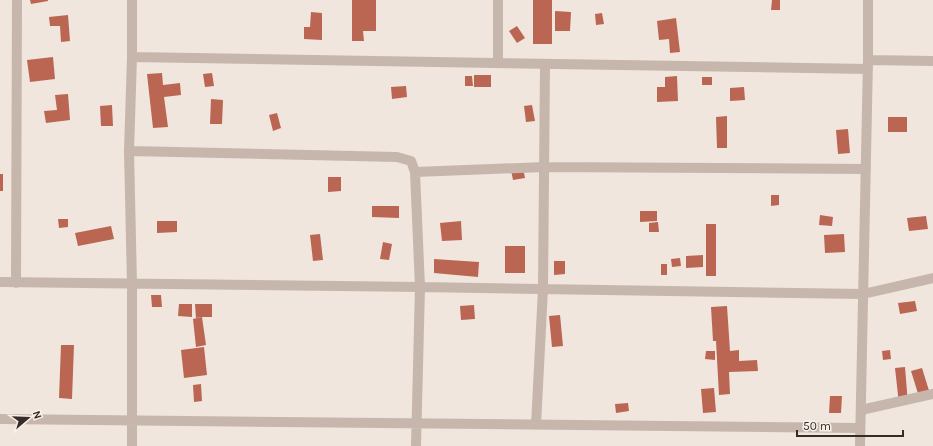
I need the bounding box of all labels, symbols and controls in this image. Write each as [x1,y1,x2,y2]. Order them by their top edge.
north arrow [8,398,48,438]
text: N [30,409,44,421]
scale bar [797,412,903,438]
text: 50 m [803,419,831,433]

